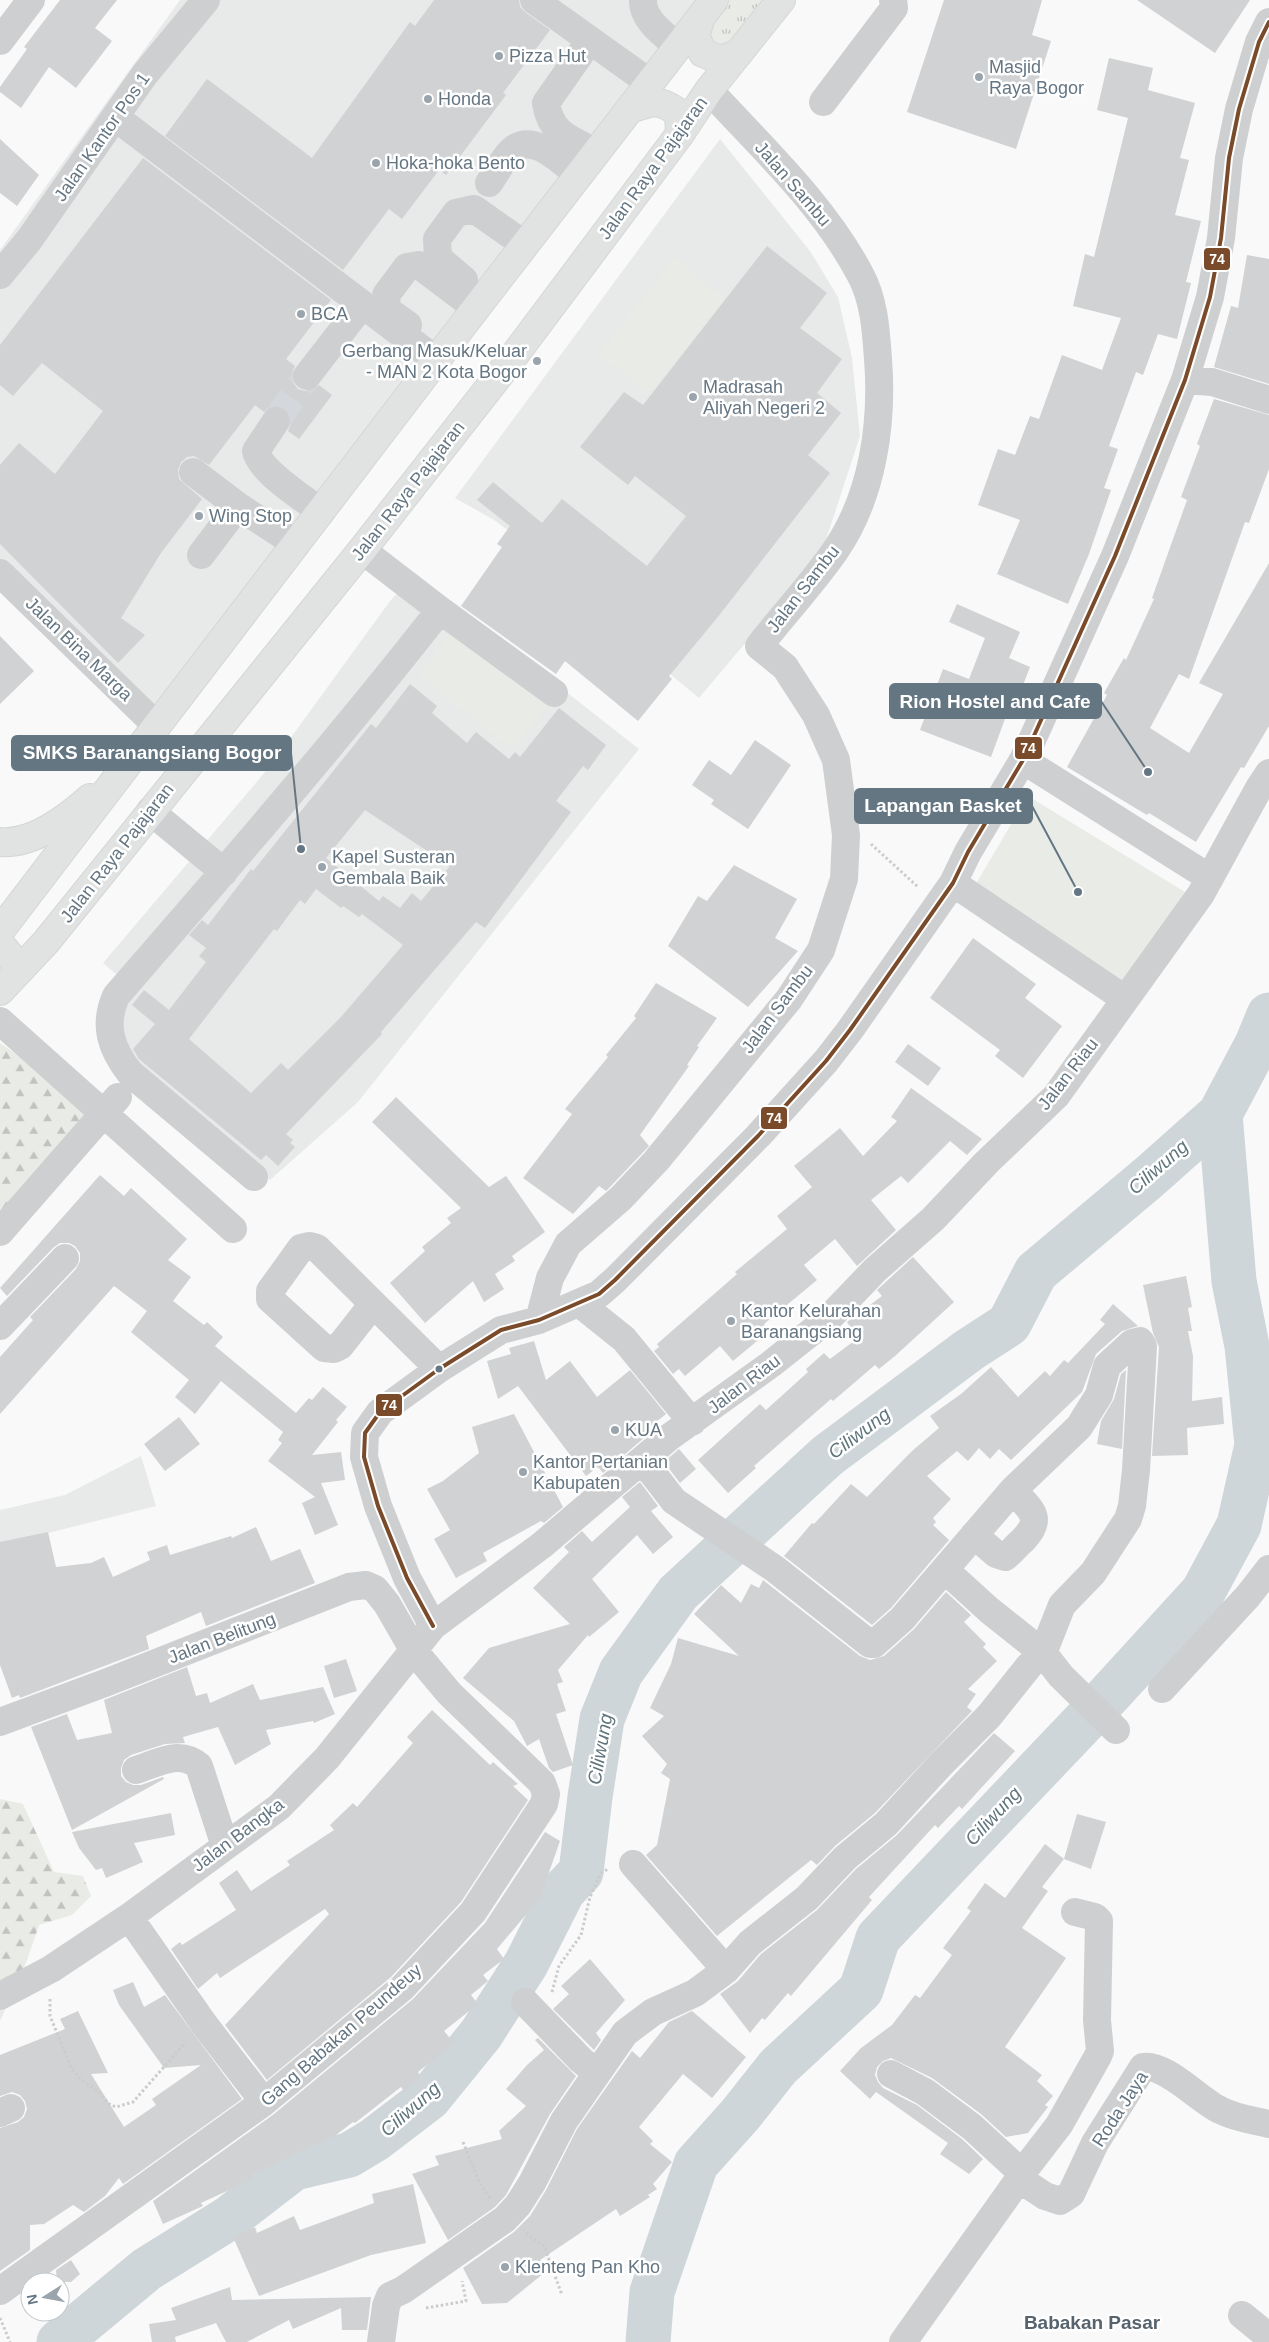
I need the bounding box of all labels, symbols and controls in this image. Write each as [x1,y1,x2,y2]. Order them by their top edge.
place label: Pizza Hut [509,46,586,66]
marker: Pizza Hut [493,50,505,62]
place label: Masjid Raya Bogor [989,57,1084,98]
street label: Jalan Kantor Pos 1 [50,69,154,205]
marker: Masjid Raya Bogor [973,71,985,83]
place label: Honda [438,89,492,109]
marker: Honda [422,93,434,105]
street label: Jalan Raya Pajajaran [595,93,711,243]
street label: Jalan Sambu [751,138,835,230]
place label: Hoka-hoka Bento [386,153,525,173]
marker: Hoka-hoka Bento [370,157,382,169]
line badge: 74 [1203,247,1231,271]
text: 74 [1209,251,1225,267]
place label: BCA [311,304,348,324]
marker: BCA [295,308,307,320]
place label: Gerbang Masuk/Keluar - MAN 2 Kota Bogor [342,341,527,382]
marker: Gerbang Masuk/Keluar - MAN 2 Kota Bogor [531,355,543,367]
place label: Madrasah Aliyah Negeri 2 [703,377,825,418]
marker: Madrasah Aliyah Negeri 2 [687,391,699,403]
street label: Jalan Raya Pajajaran [347,417,469,565]
place label: Wing Stop [209,506,292,526]
marker: Wing Stop [193,510,205,522]
street label: Jalan Sambu [763,541,843,637]
street label: Jalan Bina Marga [22,593,137,706]
callout: Rion Hostel and Cafe [890,684,1101,718]
text: Rion Hostel and Cafe [899,691,1091,712]
callout: SMKS Baranangsiang Bogor [12,736,291,770]
line badge: 74 [1014,736,1043,760]
text: 74 [1020,740,1036,756]
text: SMKS Baranangsiang Bogor [23,742,282,763]
street label: Jalan Raya Pajajaran [56,779,178,927]
callout: Lapangan Basket [855,789,1032,823]
text: Lapangan Basket [864,795,1022,816]
place label: Kapel Susteran Gembala Baik [332,847,455,888]
marker: Kapel Susteran Gembala Baik [316,861,328,873]
street label: Jalan Sambu [737,961,817,1057]
street label: Jalan Riau [1034,1034,1102,1114]
line badge: 74 [760,1106,788,1130]
text: 74 [766,1110,782,1126]
water label: Ciliwung [1124,1135,1192,1198]
place label: Kantor Kelurahan Baranangsiang [741,1301,881,1342]
marker: Kantor Kelurahan Baranangsiang [725,1315,737,1327]
street label: Jalan Riau [704,1350,784,1418]
unlabelled marker [434,1364,444,1374]
line badge: 74 [375,1393,403,1417]
text: 74 [381,1397,397,1413]
water label: Ciliwung [824,1403,894,1463]
place label: KUA [625,1420,662,1440]
marker: KUA [609,1424,621,1436]
place label: Kantor Pertanian Kabupaten [533,1452,668,1493]
marker: Kantor Pertanian Kabupaten [517,1466,529,1478]
street label: Jalan Belitung [166,1608,278,1668]
water label: Ciliwung [583,1711,617,1786]
water label: Ciliwung [961,1782,1025,1849]
street label: Jalan Bangka [188,1794,288,1876]
street label: Gang Babakan Peundeuy [257,1960,425,2110]
street label: Roda Jaya [1088,2067,1152,2151]
water label: Ciliwung [376,2077,444,2140]
place label: Klenteng Pan Kho [515,2257,660,2277]
marker: Klenteng Pan Kho [499,2261,511,2273]
north arrow [20,2272,70,2322]
text: N [23,2293,41,2306]
district label: Babakan Pasar [1024,2312,1161,2333]

